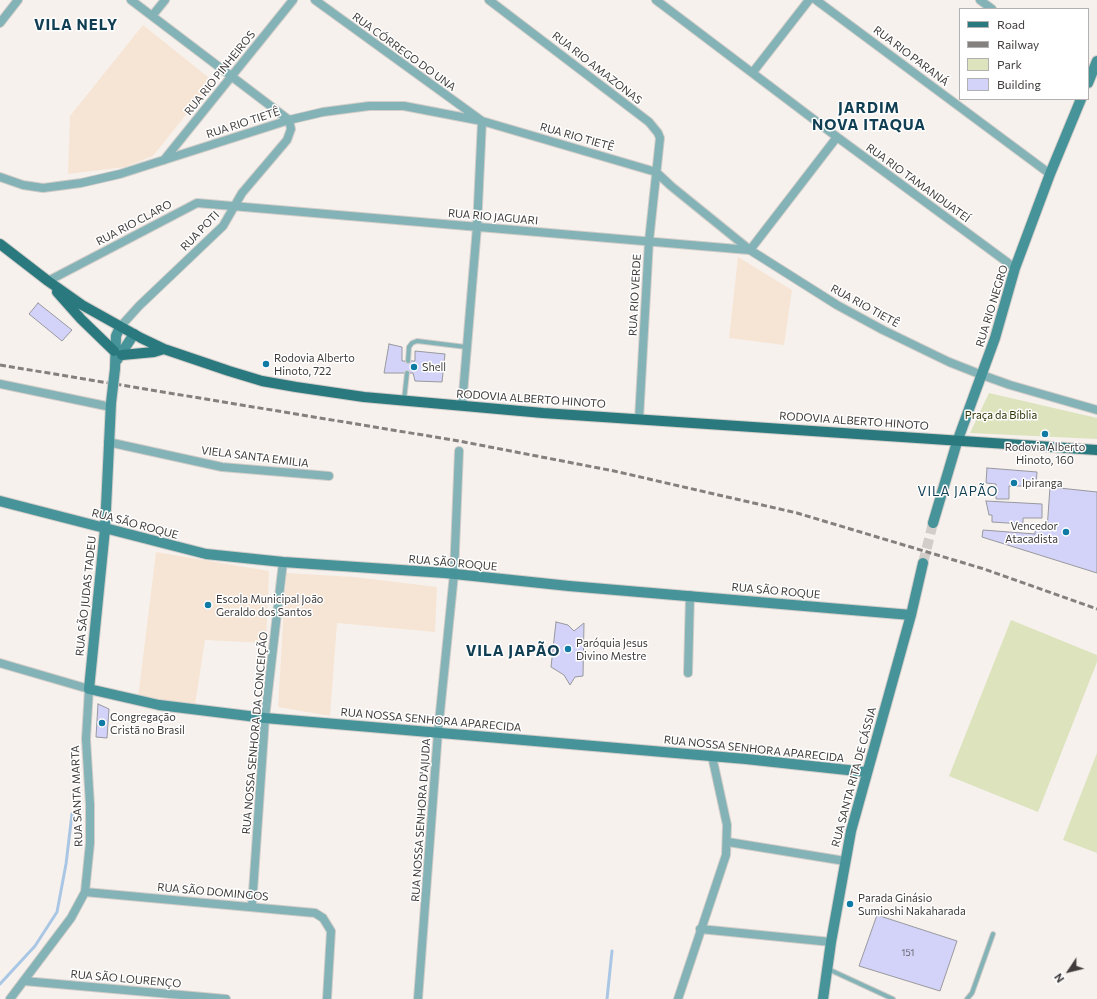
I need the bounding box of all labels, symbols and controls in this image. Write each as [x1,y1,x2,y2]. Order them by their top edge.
legend [959,8,1089,100]
street label: RUA CÓRREGO DO UNA [350,10,458,94]
district label: VILA NELY [34,16,118,34]
text: Road [997,17,1025,31]
street label: RUA RIO PARANÁ [871,23,951,89]
street label: RUA RIO PINHEIROS [182,28,258,118]
street label: RUA RIO AMAZONAS [549,29,645,107]
text: Railway [997,37,1039,51]
text: Park [997,57,1022,71]
text: Building [997,77,1041,91]
district label: JARDIM NOVA ITAQUA [812,99,926,134]
street label: RUA RIO TIETÊ [205,105,281,141]
street label: RUA RIO TIETÊ [538,120,616,154]
street label: RUA RIO TAMANDUATEÍ [863,141,973,225]
street label: RUA RIO CLARO [94,198,174,248]
street label: RUA RIO JAGUARI [447,206,539,228]
street label: RUA POTI [178,208,222,254]
street label: RUA RIO VERDE [626,254,644,336]
street label: RUA RIO NEGRO [973,263,1011,349]
street label: RUA RIO TIETÊ [828,282,902,330]
place label: Rodovia Alberto Hinoto, 722 [274,351,355,377]
marker: Rodovia Alberto Hinoto, 722 [261,359,271,369]
place label: Shell [422,360,446,374]
marker: Shell [409,362,419,372]
street label: RODOVIA ALBERTO HINOTO [456,387,606,411]
park label: Praça da Bíblia [965,408,1037,422]
street label: RODOVIA ALBERTO HINOTO [779,409,929,433]
marker: Rodovia Alberto Hinoto, 160 [1040,429,1050,439]
place label: Rodovia Alberto Hinoto, 160 [1005,440,1085,466]
street label: VIELA SANTA EMILIA [200,444,310,470]
place label: Ipiranga [1022,476,1062,490]
marker: Ipiranga [1009,478,1019,488]
district label: VILA JAPÃO [918,484,998,500]
street label: RUA SÃO ROQUE [90,506,180,542]
place label: Vencedor Atacadista [1005,519,1058,545]
marker: Vencedor Atacadista [1061,527,1071,537]
street label: RUA SÃO JUDAS TADEU [73,535,99,657]
street label: RUA SÃO ROQUE [408,553,498,573]
street label: RUA SÃO ROQUE [731,581,821,601]
place label: Escola Municipal João Geraldo dos Santos [216,592,323,618]
marker: Escola Municipal João Geraldo dos Santos [203,600,213,610]
street label: RUA NOSSA SENHORA DA CONCEIÇÃO [240,631,270,835]
place label: Paróquia Jesus Divino Mestre [576,636,648,662]
district label: VILA JAPÃO [466,642,560,660]
marker: Paróquia Jesus Divino Mestre [563,644,573,654]
street label: RUA NOSSA SENHORA APARECIDA [340,706,522,734]
street label: RUA SANTA RITA DE CÁSSIA [829,706,879,848]
place label: Congregação Cristã no Brasil [110,710,185,736]
marker: Congregação Cristã no Brasil [97,718,107,728]
street label: RUA NOSSA SENHORA APARECIDA [663,733,845,765]
street label: RUA NOSSA SENHORA D'AJUDA [409,738,433,902]
street label: RUA SANTA MARTA [69,745,85,847]
street label: RUA SÃO DOMINGOS [157,881,269,903]
place label: Parada Ginásio Sumioshi Nakaharada [858,891,966,917]
marker: Parada Ginásio Sumioshi Nakaharada [845,899,855,909]
house number: 151 [902,948,914,958]
north arrow [1049,951,1089,991]
street label: RUA SÃO LOURENÇO [70,968,182,990]
text: N [1051,971,1066,985]

